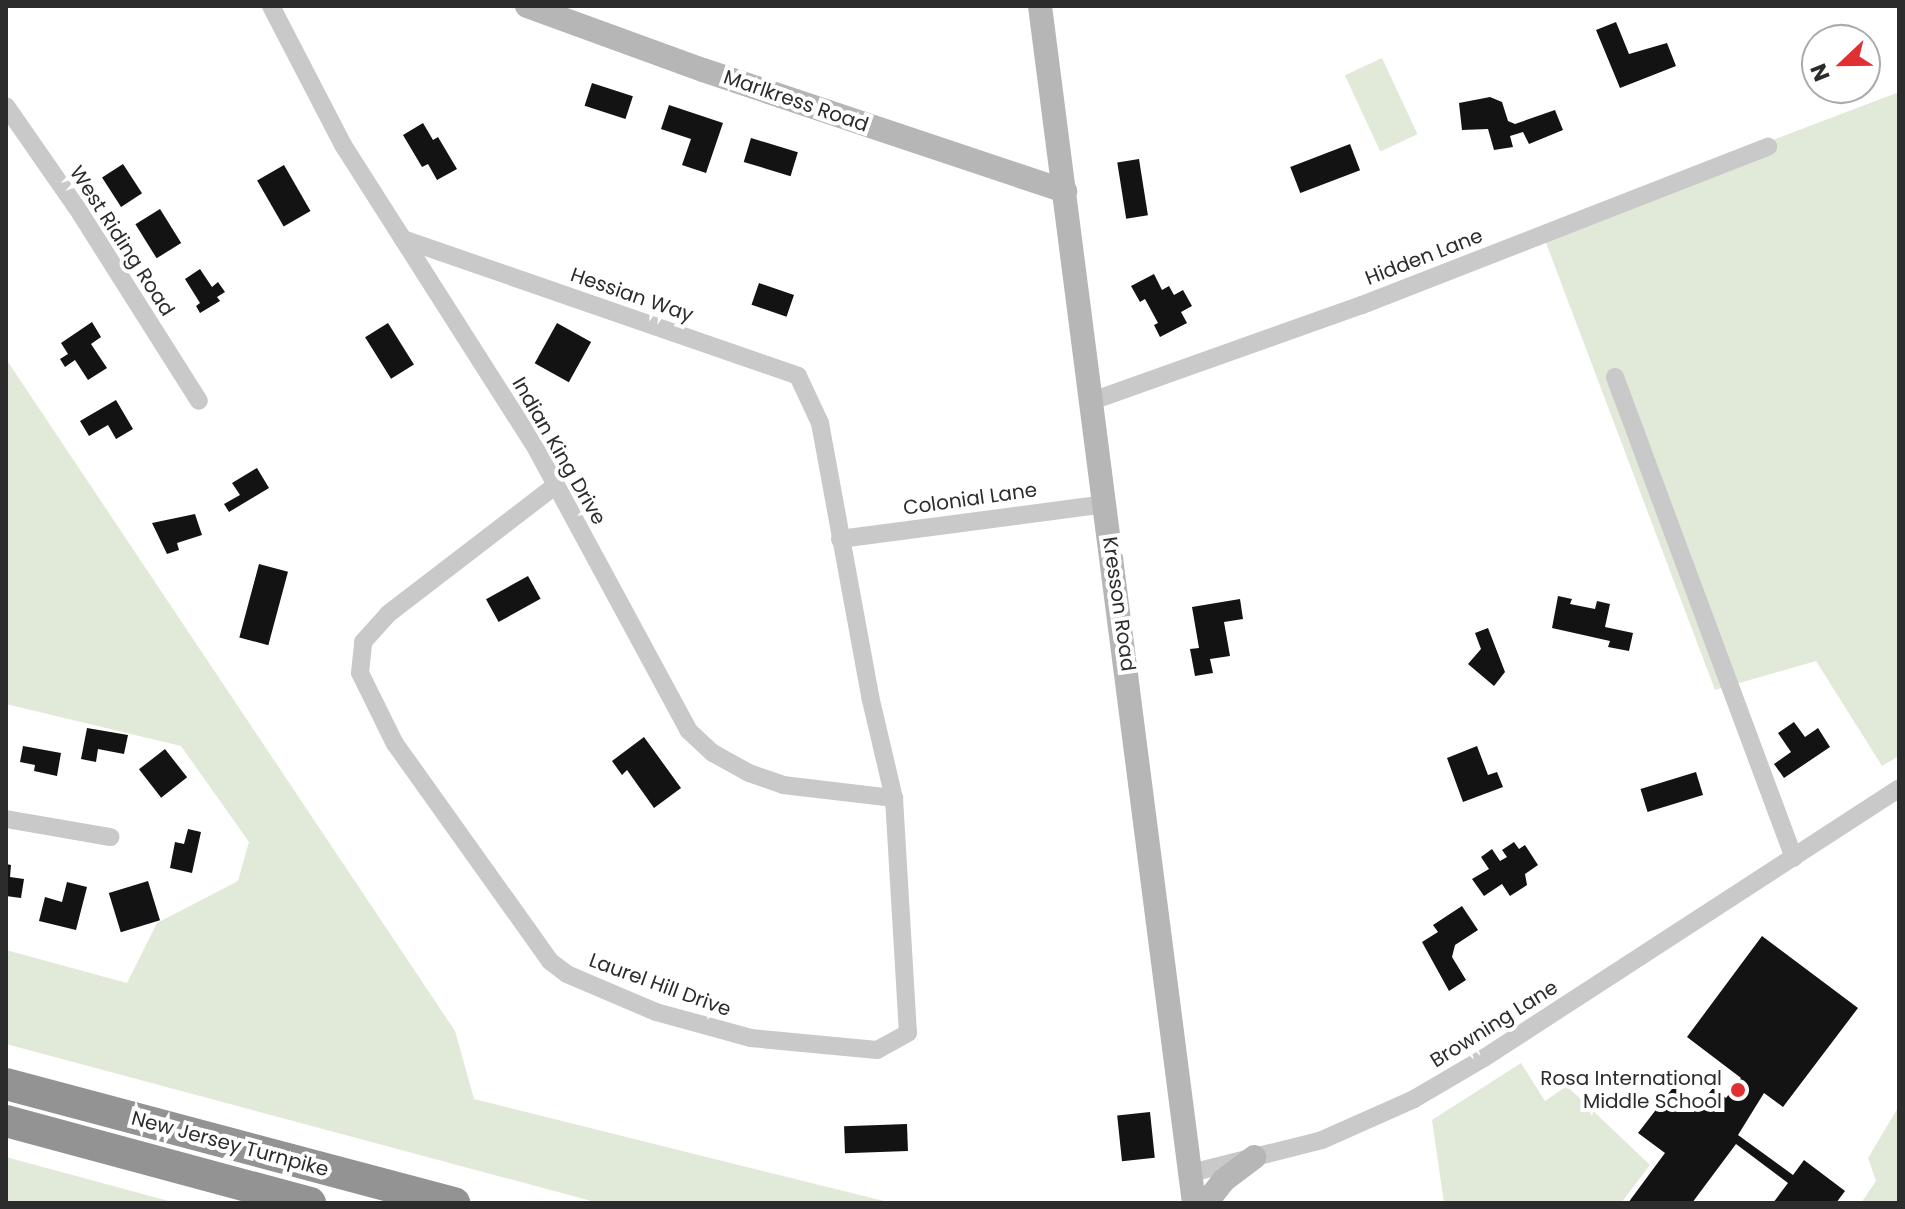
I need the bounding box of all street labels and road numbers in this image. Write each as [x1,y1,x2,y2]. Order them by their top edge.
street label: Marlkress Road [720,65,872,137]
street label: West Riding Road [65,161,179,321]
street label: Hidden Lane [1362,224,1486,290]
street label: Hessian Way [568,263,696,327]
street label: Indian King Drive [507,373,611,529]
street label: Colonial Lane [902,478,1038,520]
street label: Kresson Road [1098,535,1140,673]
street label: Laurel Hill Drive [586,948,734,1022]
street label: Browning Lane [1426,975,1562,1073]
street label: New Jersey Turnpike [129,1106,331,1182]

